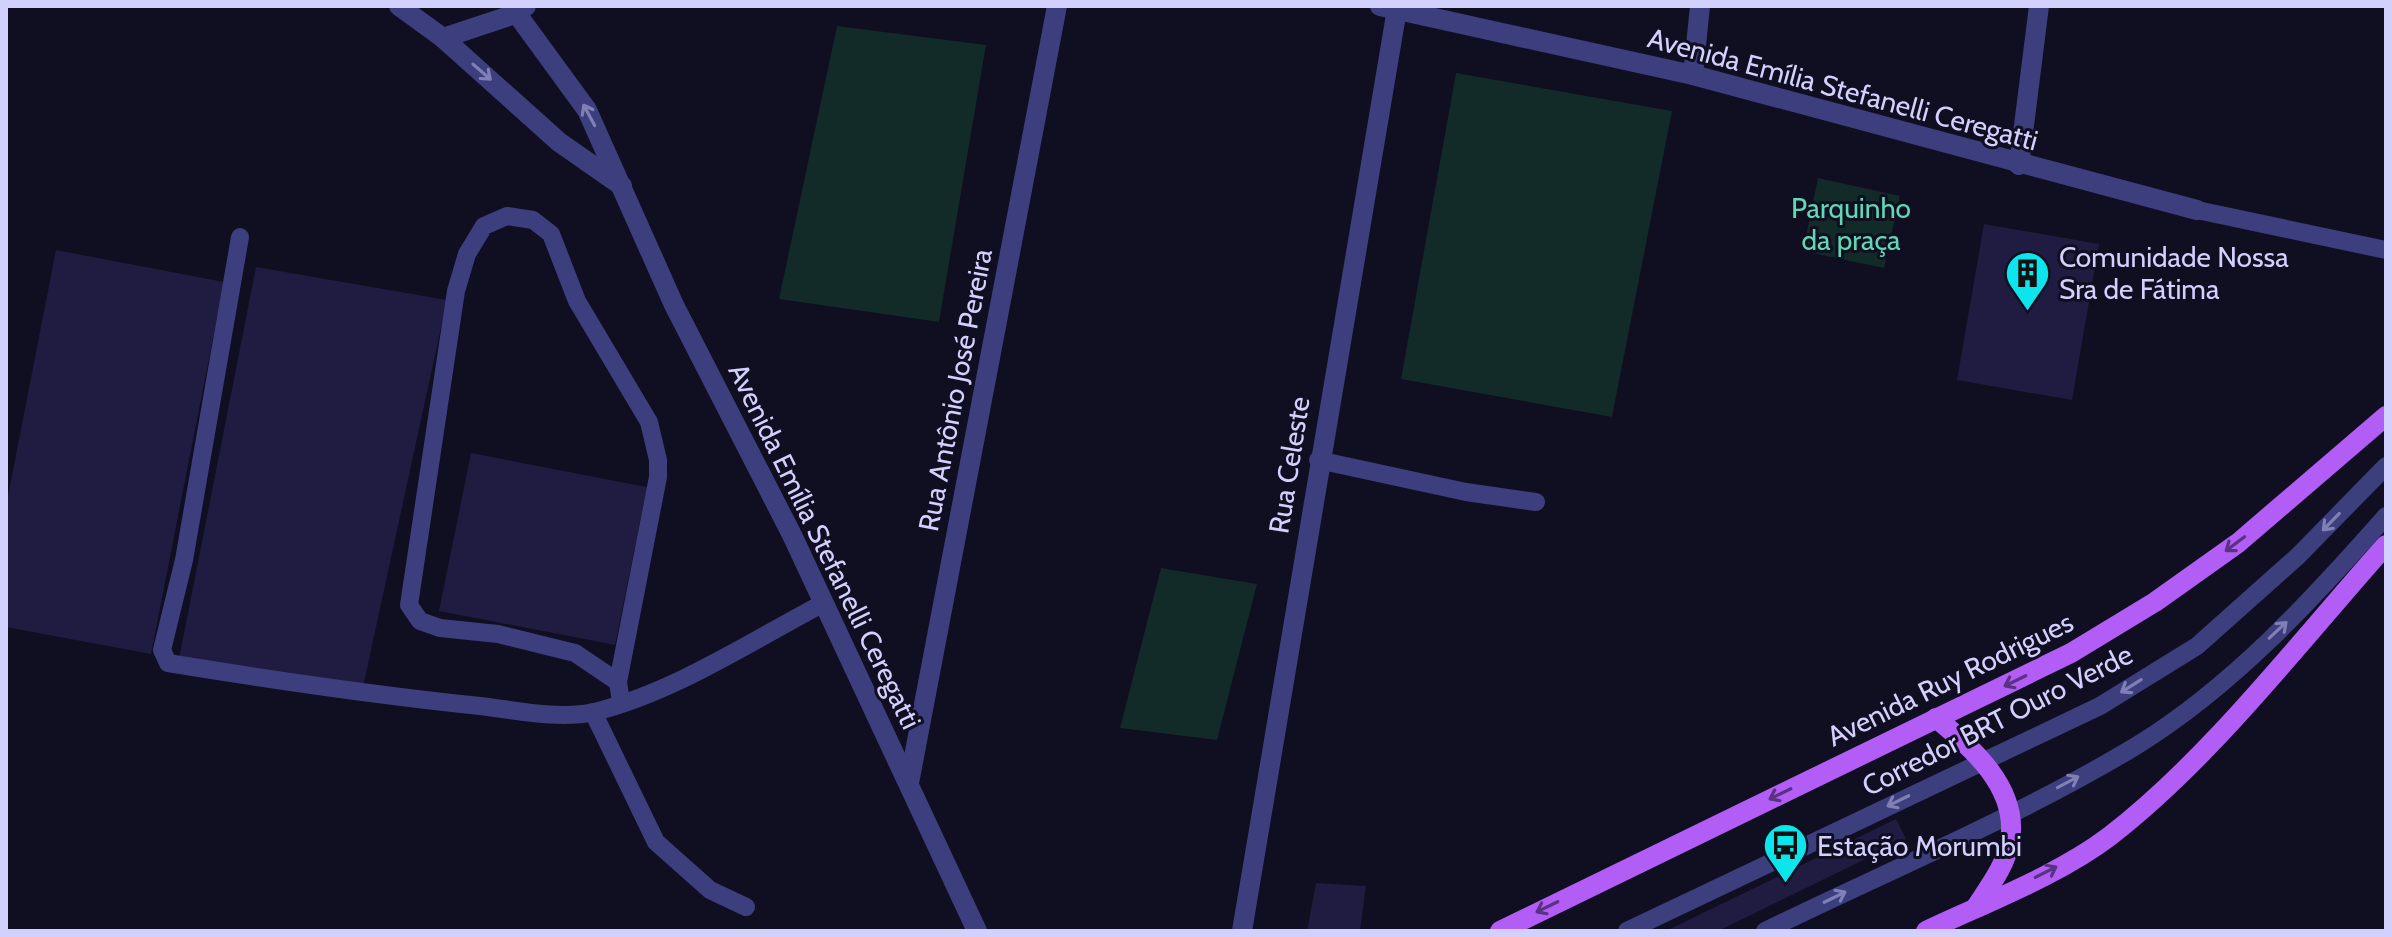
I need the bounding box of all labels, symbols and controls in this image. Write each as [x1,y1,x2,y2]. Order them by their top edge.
street label: Avenida Emília Stefanelli Ceregatti [1644,20,2042,158]
one-way arrow [471,63,491,81]
one-way arrow [580,104,596,127]
park label: Parquinho da praça [1791,191,1911,257]
place label: Comunidade Nossa Sra de Fátima [2059,240,2289,306]
street label: Rua Antônio José Pereira [911,245,999,534]
building icon: Comunidade Nossa Sra de Fátima [2004,249,2052,312]
street label: Avenida Emília Stefanelli Ceregatti [721,358,929,734]
street label: Rua Celeste [1261,394,1317,536]
one-way arrow [2322,512,2341,532]
one-way arrow [2225,536,2247,553]
street label: Avenida Ruy Rodrigues [1822,605,2078,753]
one-way arrow [2267,621,2287,640]
street label: Corredor BRT Ouro Verde [1856,637,2138,803]
one-way arrow [2003,673,2027,689]
one-way arrow [2120,679,2143,695]
one-way arrow [2056,773,2079,789]
one-way arrow [1769,787,1793,802]
one-way arrow [1887,794,1911,809]
bus stop icon: Estação Morumbi [1762,822,1810,885]
place label: Estação Morumbi [1817,829,2022,863]
one-way arrow [2033,863,2057,879]
one-way arrow [1823,889,1847,904]
one-way arrow [1535,900,1559,915]

